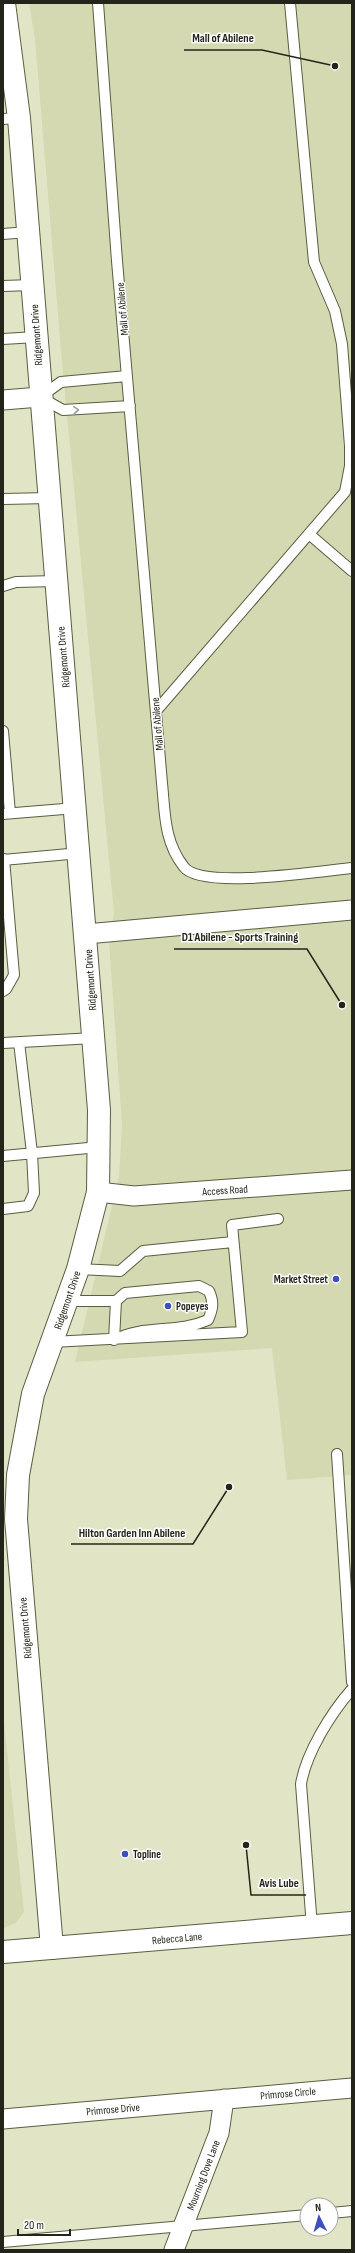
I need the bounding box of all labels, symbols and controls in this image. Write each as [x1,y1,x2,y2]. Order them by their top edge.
callout: Mall of Abilene [184,26,262,50]
text: Mall of Abilene [192,31,254,46]
street label: Mall of Abilene [114,282,131,336]
street label: Ridgemont Drive [28,304,45,366]
one-way arrow [73,405,79,414]
street label: Ridgemont Drive [54,626,73,688]
street label: Mall of Abilene [149,697,166,751]
callout: D1 Abilene - Sports Training [174,925,307,949]
text: D1 Abilene - Sports Training [182,930,298,945]
street label: Ridgemont Drive [82,949,99,1011]
street label: Access Road [201,1182,249,1199]
street label: Ridgemont Drive [51,1269,84,1331]
place label: Market Street [274,1273,328,1286]
marker: Market Street [331,1274,341,1284]
place label: Popeyes [176,1300,209,1313]
marker: Popeyes [163,1301,173,1311]
callout: Hilton Garden Inn Abilene [71,1520,193,1544]
text: Hilton Garden Inn Abilene [79,1526,185,1541]
street label: Ridgemont Drive [16,1597,35,1659]
place label: Topline [133,1848,161,1861]
marker: Topline [120,1849,130,1859]
callout: Avis Lube [251,1871,306,1895]
text: Avis Lube [258,1876,299,1891]
street label: Rebecca Lane [151,1930,203,1947]
street label: Primrose Circle [260,2085,316,2102]
street label: Primrose Drive [86,2101,140,2118]
street label: Mourning Dove Lane [184,2138,223,2212]
north arrow [299,2197,339,2237]
text: N [315,2201,322,2214]
scale bar [18,2211,70,2237]
text: 20 m [24,2218,44,2233]

